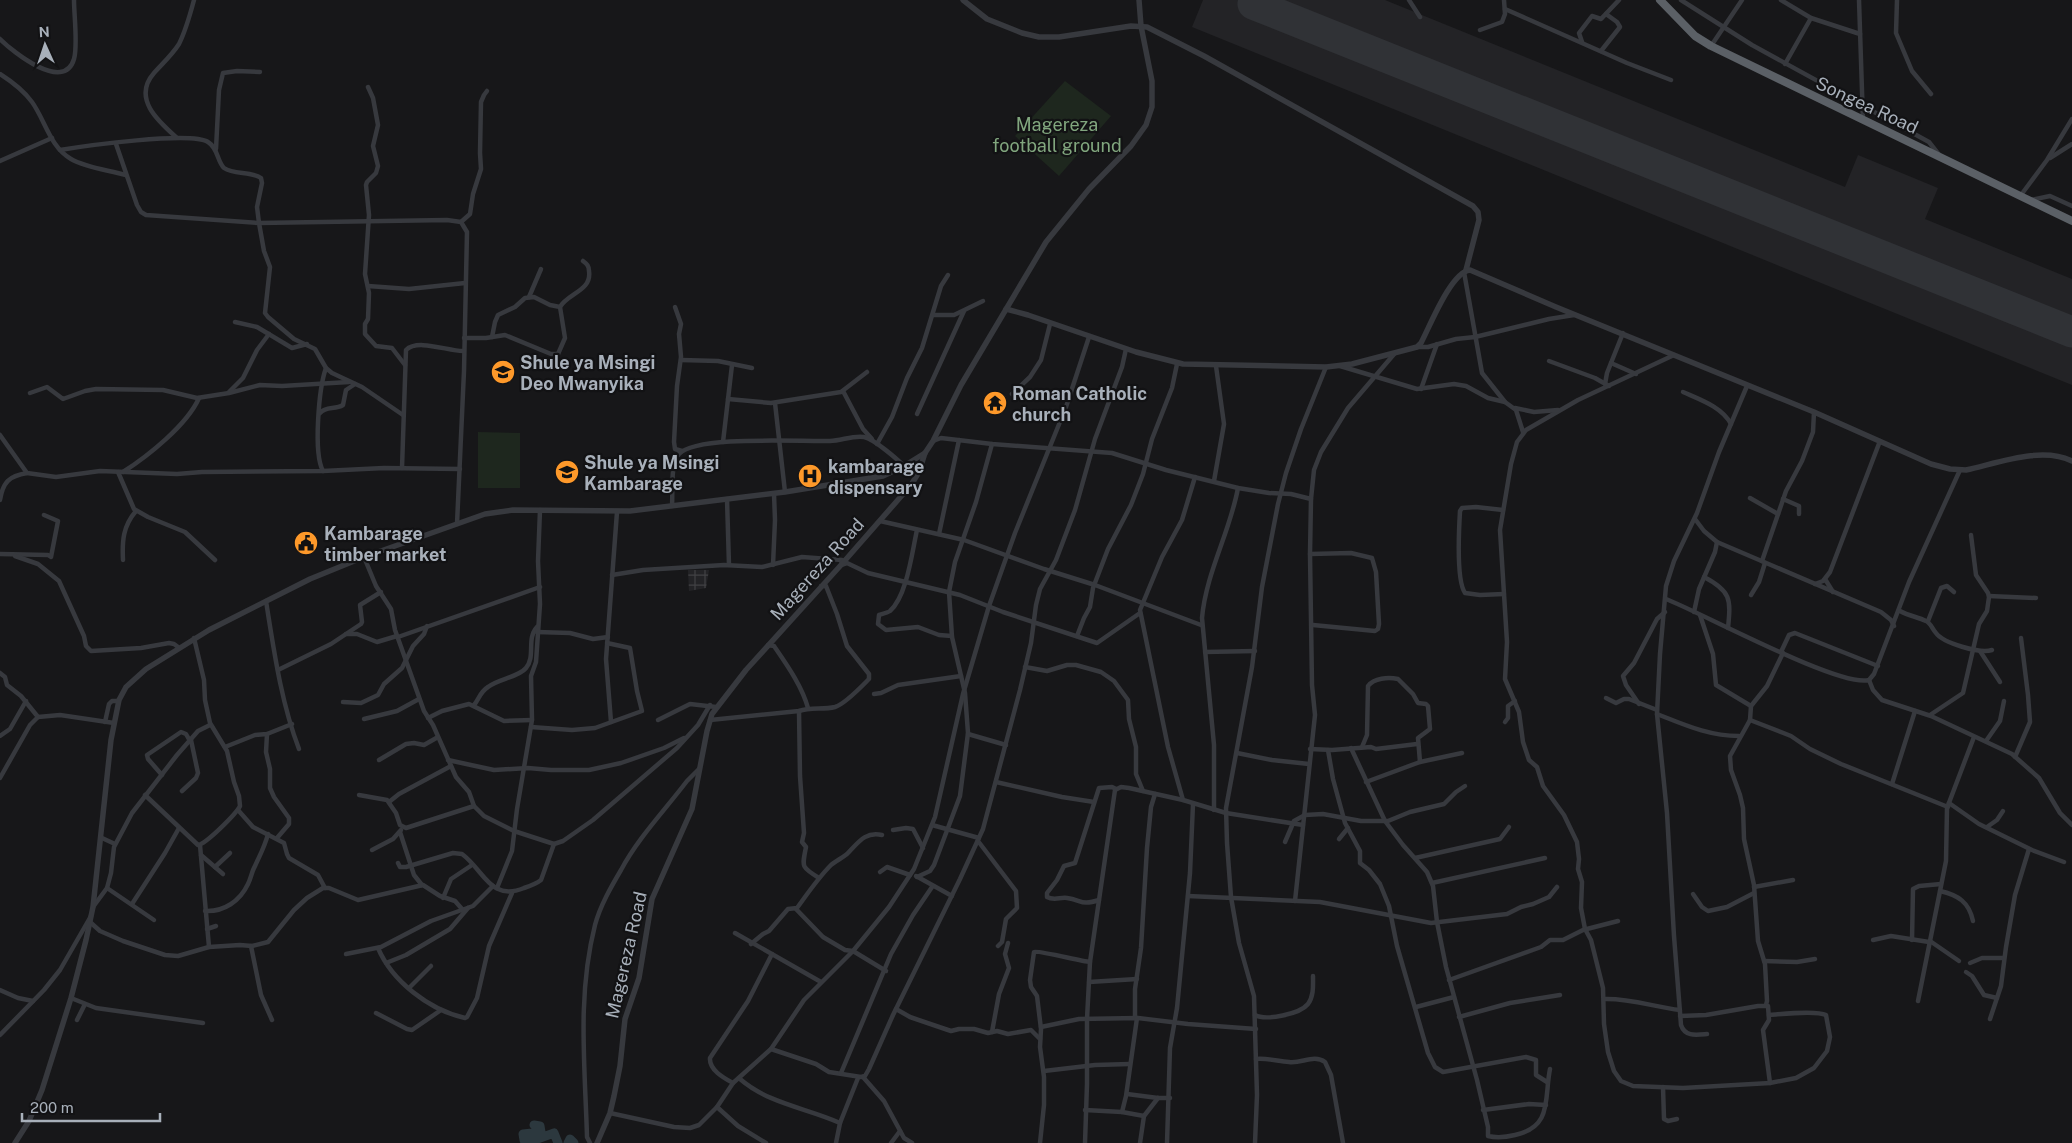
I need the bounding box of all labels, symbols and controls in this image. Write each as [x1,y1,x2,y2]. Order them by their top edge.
north arrow [20,20,70,70]
text: N [38,24,50,40]
street label: Songea Road [1812,72,1922,138]
park label: Magereza football ground [992,114,1122,156]
place label: Shule ya Msingi Deo Mwanyika [520,352,655,394]
school or university icon: Shule ya Msingi Deo Mwanyika [490,359,516,385]
place label: Roman Catholic church [1012,383,1147,425]
temple icon: Roman Catholic church [982,390,1008,416]
place label: Shule ya Msingi Kambarage [584,452,719,494]
place label: kambarage dispensary [828,456,924,498]
school or university icon: Shule ya Msingi Kambarage [554,459,580,485]
hospital icon: kambarage dispensary [797,463,823,489]
street label: Magereza Road [766,514,868,624]
place label: Kambarage timber market [324,523,446,565]
public building icon: Kambarage timber market [293,530,319,556]
street label: Magereza Road [601,890,651,1020]
scale bar [22,1090,160,1122]
text: 200 m [30,1099,74,1116]

